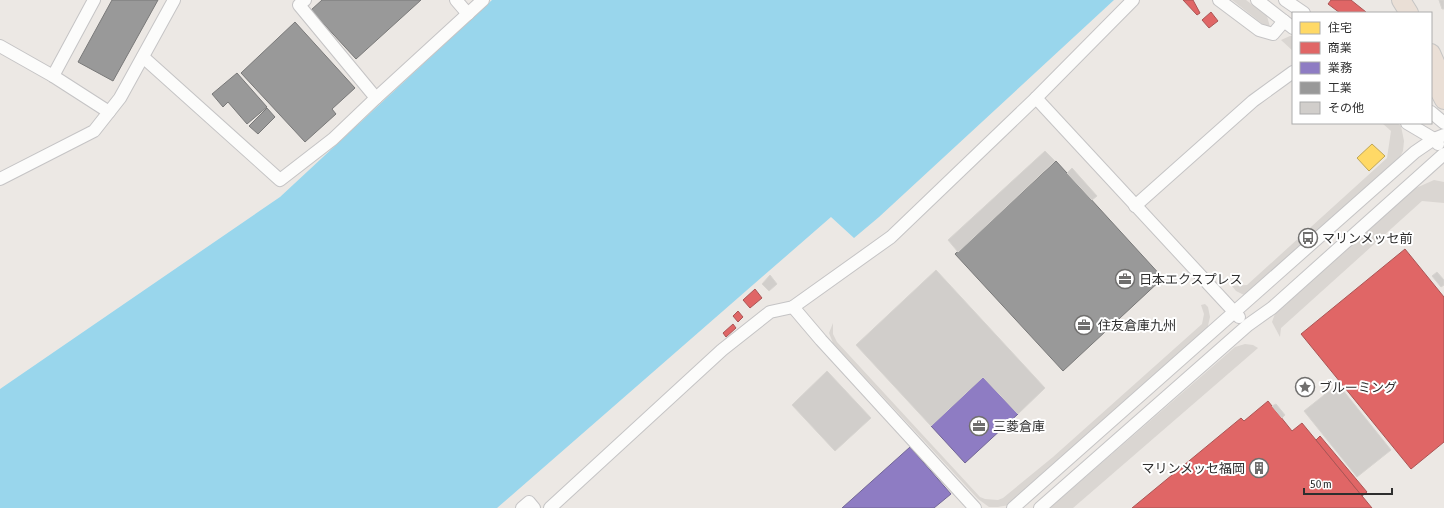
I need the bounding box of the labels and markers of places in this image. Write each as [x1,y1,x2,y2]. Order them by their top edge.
bus stop icon: マリンメッセ前 [1297,227,1319,249]
place label: マリンメッセ前 [1322,231,1413,246]
office icon: 日本エクスプレス [1114,268,1136,290]
place label: 日本エクスプレス [1139,272,1243,287]
office icon: 住友倉庫九州 [1073,314,1095,336]
place label: 住友倉庫九州 [1098,318,1176,333]
place icon: ブルーミング [1294,376,1316,398]
place label: ブルーミング [1319,380,1397,395]
office icon: 三菱倉庫 [968,415,990,437]
place label: 三菱倉庫 [993,419,1045,434]
building icon: マリンメッセ福岡 [1248,457,1270,479]
place label: マリンメッセ福岡 [1141,461,1245,476]

